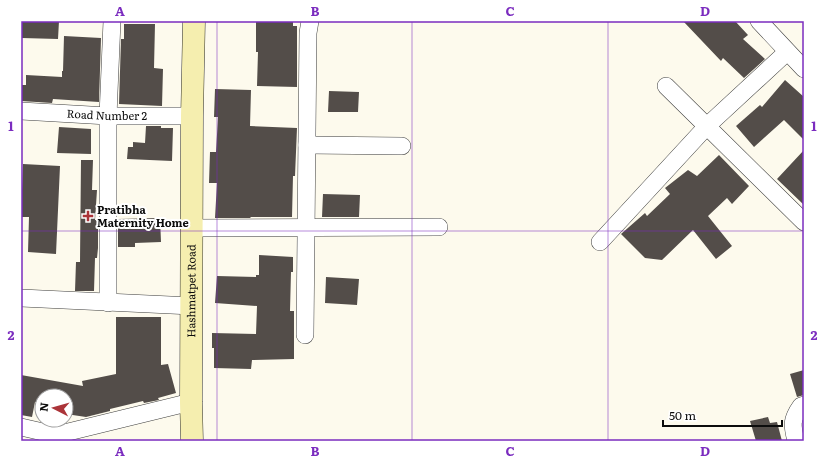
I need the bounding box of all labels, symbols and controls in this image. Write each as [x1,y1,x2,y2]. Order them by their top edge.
text: A [115,1,125,20]
text: B [311,1,320,20]
text: C [505,1,515,20]
text: D [700,1,710,20]
street label: Road Number 2 [66,105,147,123]
text: 1 [8,116,14,135]
text: 1 [811,116,817,135]
place label: Pratibha Maternity Home [97,201,189,230]
marker: Pratibha Maternity Home [82,210,94,222]
street label: Hashmatpet Road [182,244,199,338]
text: 2 [8,325,15,344]
text: 2 [811,325,818,344]
north arrow [34,388,74,428]
text: N [35,401,51,412]
scale bar [663,402,782,428]
text: 50 m [669,406,696,424]
text: A [115,441,125,460]
text: B [311,441,320,460]
text: C [505,441,515,460]
text: D [700,441,710,460]

